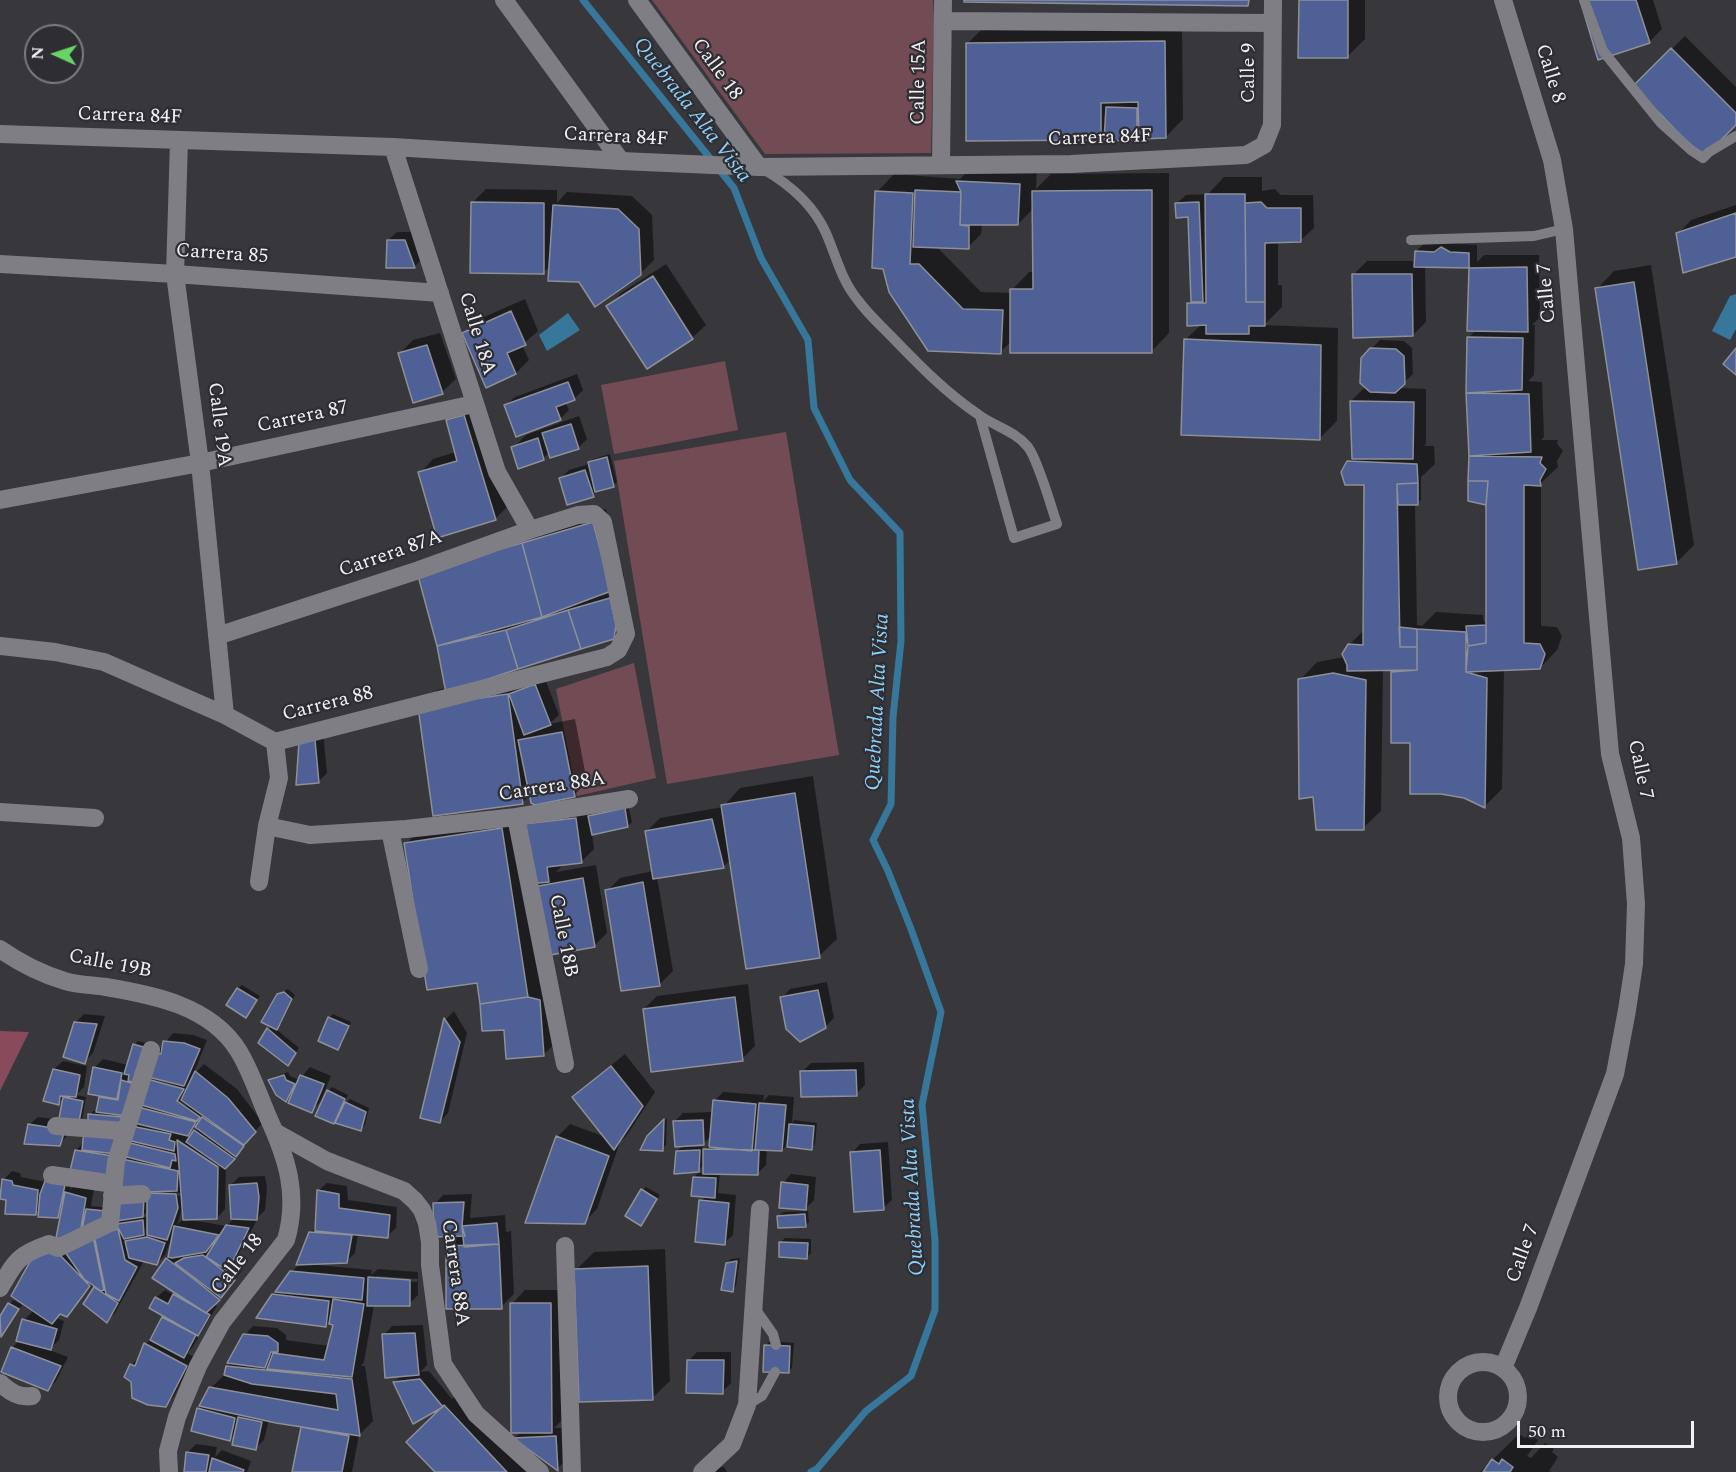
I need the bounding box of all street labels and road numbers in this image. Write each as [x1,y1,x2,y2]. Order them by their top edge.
street label: Calle 18 [686,34,746,106]
street label: Calle 15A [907,39,933,125]
street label: Calle 8 [1529,41,1569,107]
street label: Calle 9 [1238,43,1262,103]
street label: Carrera 84F [77,103,183,131]
street label: Carrera 84F [563,123,669,153]
street label: Carrera 84F [1047,125,1153,153]
street label: Carrera 85 [175,240,269,270]
street label: Calle 7 [1533,262,1563,324]
street label: Calle 18A [452,290,500,378]
street label: Calle 19A [201,381,235,469]
street label: Carrera 87 [255,397,351,439]
street label: Carrera 87A [336,526,446,584]
street label: Carrera 88 [280,682,376,728]
street label: Calle 7 [1621,738,1657,802]
street label: Carrera 88A [497,768,607,808]
street label: Calle 18B [542,893,582,979]
street label: Calle 19B [67,945,153,985]
street label: Carrera 88A [435,1218,473,1328]
street label: Calle 7 [1502,1221,1546,1287]
street label: Calle 18 [207,1230,269,1300]

